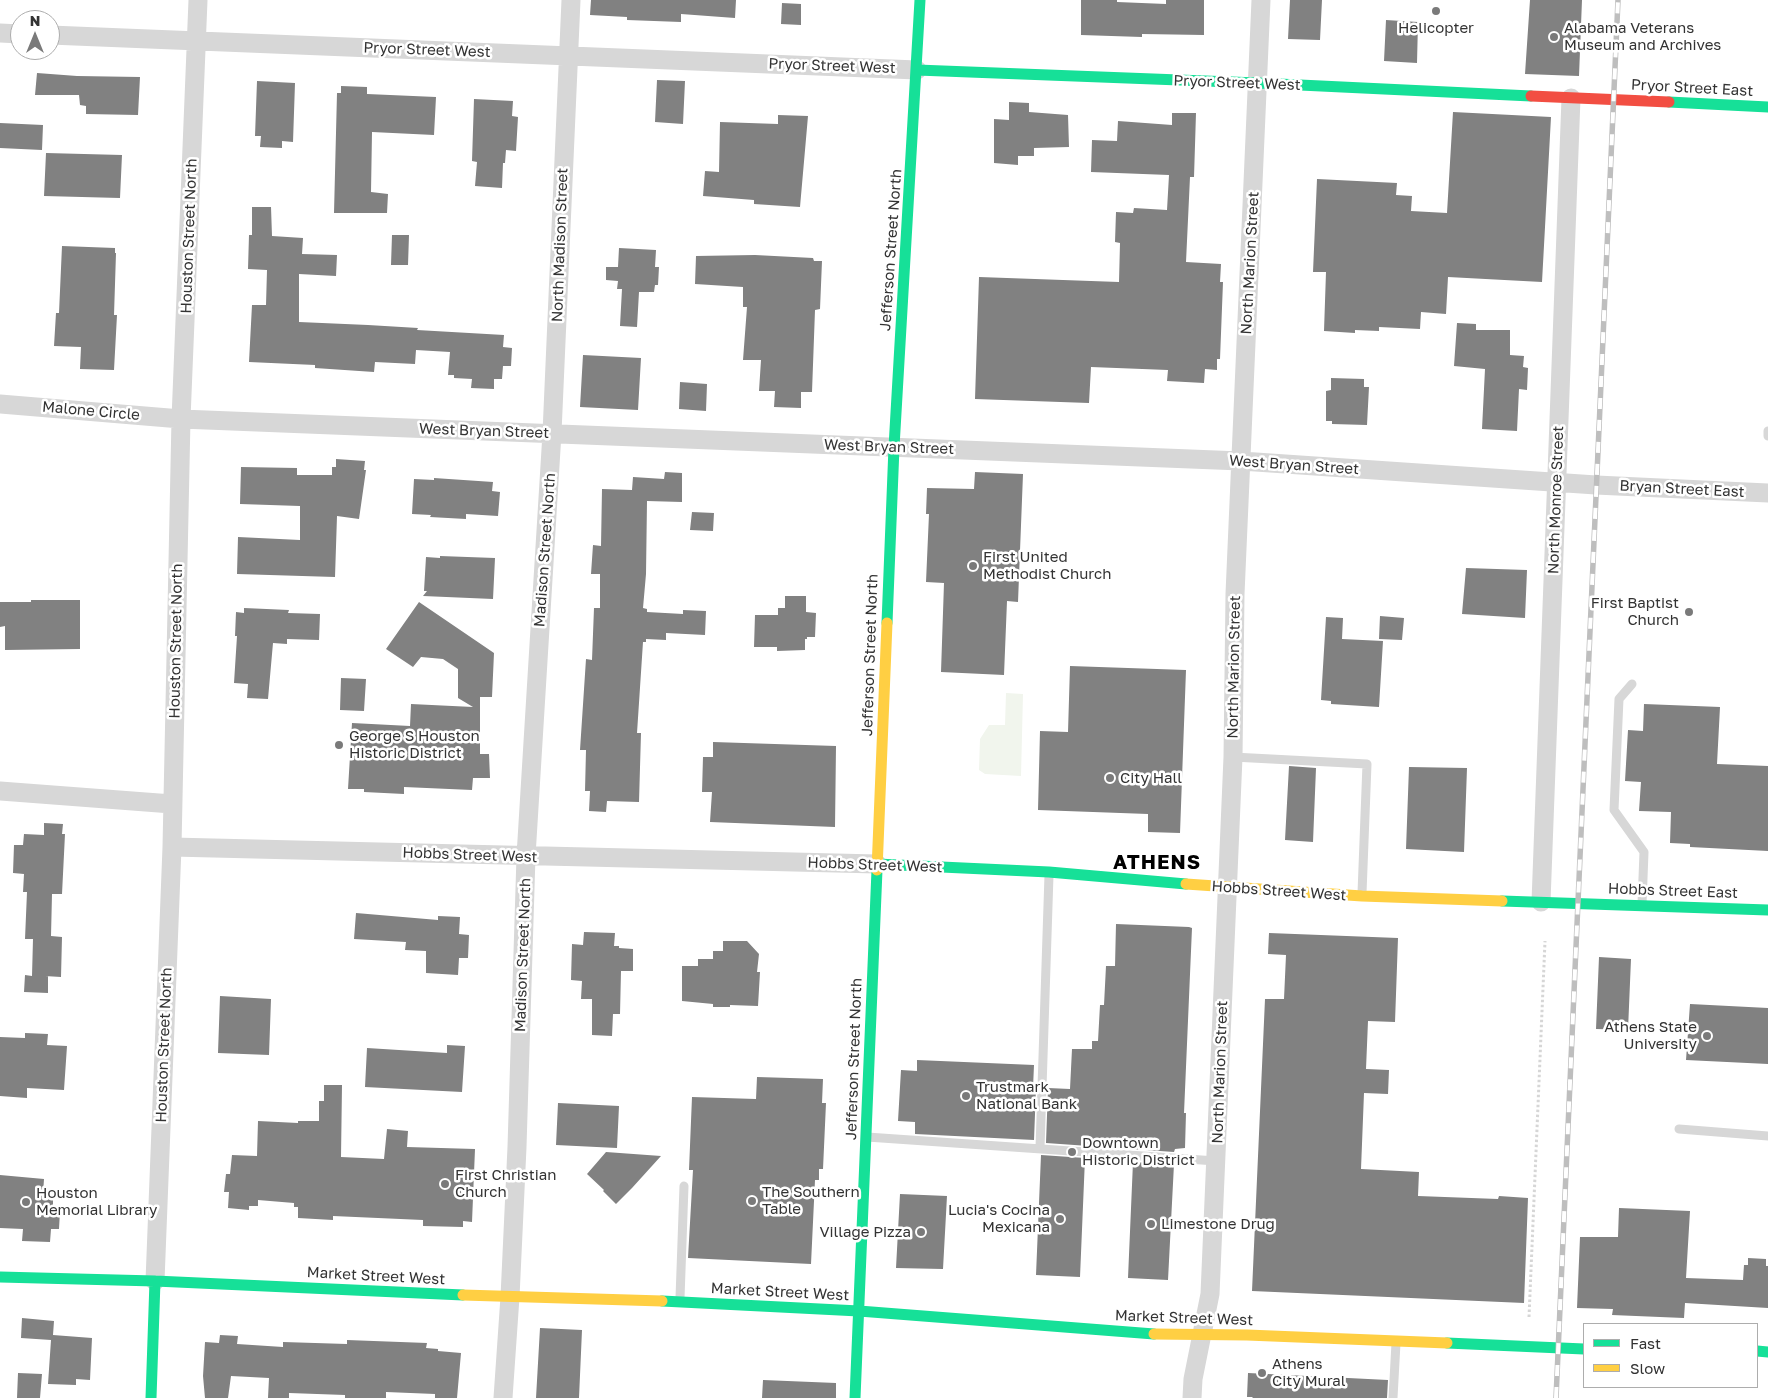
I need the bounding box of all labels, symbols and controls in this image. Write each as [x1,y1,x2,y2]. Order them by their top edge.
marker: Helicopter [1430,5,1442,17]
north arrow [10,10,60,60]
text: N [30,12,40,29]
place label: Helicopter [1398,19,1474,37]
place label: Alabama Veterans Museum and Archives [1564,19,1721,54]
marker: Alabama Veterans Museum and Archives [1548,31,1560,43]
street label: Pryor Street West [363,39,491,61]
street label: Pryor Street West [768,55,896,77]
street label: Pryor Street West [1173,72,1301,94]
street label: Pryor Street East [1630,76,1754,100]
street label: Houston Street North [177,158,201,314]
street label: North Madison Street [548,167,572,323]
street label: Jefferson Street North [876,168,906,332]
street label: North Marion Street [1237,191,1263,335]
street label: Malone Circle [41,398,141,424]
street label: West Bryan Street [419,420,549,442]
street label: North Monroe Street [1544,426,1568,574]
street label: West Bryan Street [824,436,954,458]
street label: West Bryan Street [1228,451,1360,479]
street label: Madison Street North [531,472,559,628]
street label: Bryan Street East [1619,477,1745,501]
place label: First United Methodist Church [983,548,1111,583]
marker: First United Methodist Church [967,560,979,572]
street label: Houston Street North [166,563,186,719]
street label: Jefferson Street North [858,574,882,736]
place label: First Baptist Church [1591,594,1679,629]
street label: North Marion Street [1224,595,1244,739]
marker: First Baptist Church [1683,606,1695,618]
place label: George S Houston Historic District [349,727,480,762]
marker: George S Houston Historic District [333,739,345,751]
place label: City Hall [1120,769,1182,787]
marker: City Hall [1104,772,1116,784]
street label: Hobbs Street West [402,844,538,866]
district label: ATHENS [1112,851,1202,875]
street label: Hobbs Street West [807,854,943,876]
street label: Madison Street North [511,877,535,1033]
street label: Hobbs Street West [1211,877,1347,905]
street label: Hobbs Street East [1608,880,1738,902]
street label: Houston Street North [152,967,176,1123]
street label: Jefferson Street North [842,978,866,1140]
street label: North Marion Street [1209,1000,1231,1144]
place label: Athens State University [1604,1018,1697,1053]
marker: Athens State University [1701,1030,1713,1042]
place label: Trustmark National Bank [976,1078,1077,1113]
marker: Trustmark National Bank [960,1090,972,1102]
place label: Downtown Historic District [1082,1134,1195,1169]
marker: Downtown Historic District [1066,1146,1078,1158]
place label: First Christian Church [455,1166,556,1201]
marker: First Christian Church [439,1178,451,1190]
place label: The Southern Table [762,1183,860,1218]
place label: Houston Memorial Library [36,1184,157,1219]
marker: The Southern Table [746,1195,758,1207]
marker: Houston Memorial Library [20,1196,32,1208]
place label: Lucia's Cocina Mexicana [948,1201,1050,1236]
marker: Lucia's Cocina Mexicana [1054,1213,1066,1225]
place label: Limestone Drug [1161,1215,1275,1233]
marker: Limestone Drug [1145,1218,1157,1230]
place label: Village Pizza [819,1223,911,1241]
marker: Village Pizza [915,1226,927,1238]
street label: Market Street West [306,1263,446,1289]
street label: Market Street West [710,1279,850,1305]
street label: Market Street West [1115,1307,1253,1329]
legend [1583,1323,1758,1388]
text: Fast [1630,1334,1661,1352]
place label: Athens City Mural [1272,1355,1346,1390]
text: Slow [1630,1359,1665,1377]
marker: Athens City Mural [1256,1367,1268,1379]

